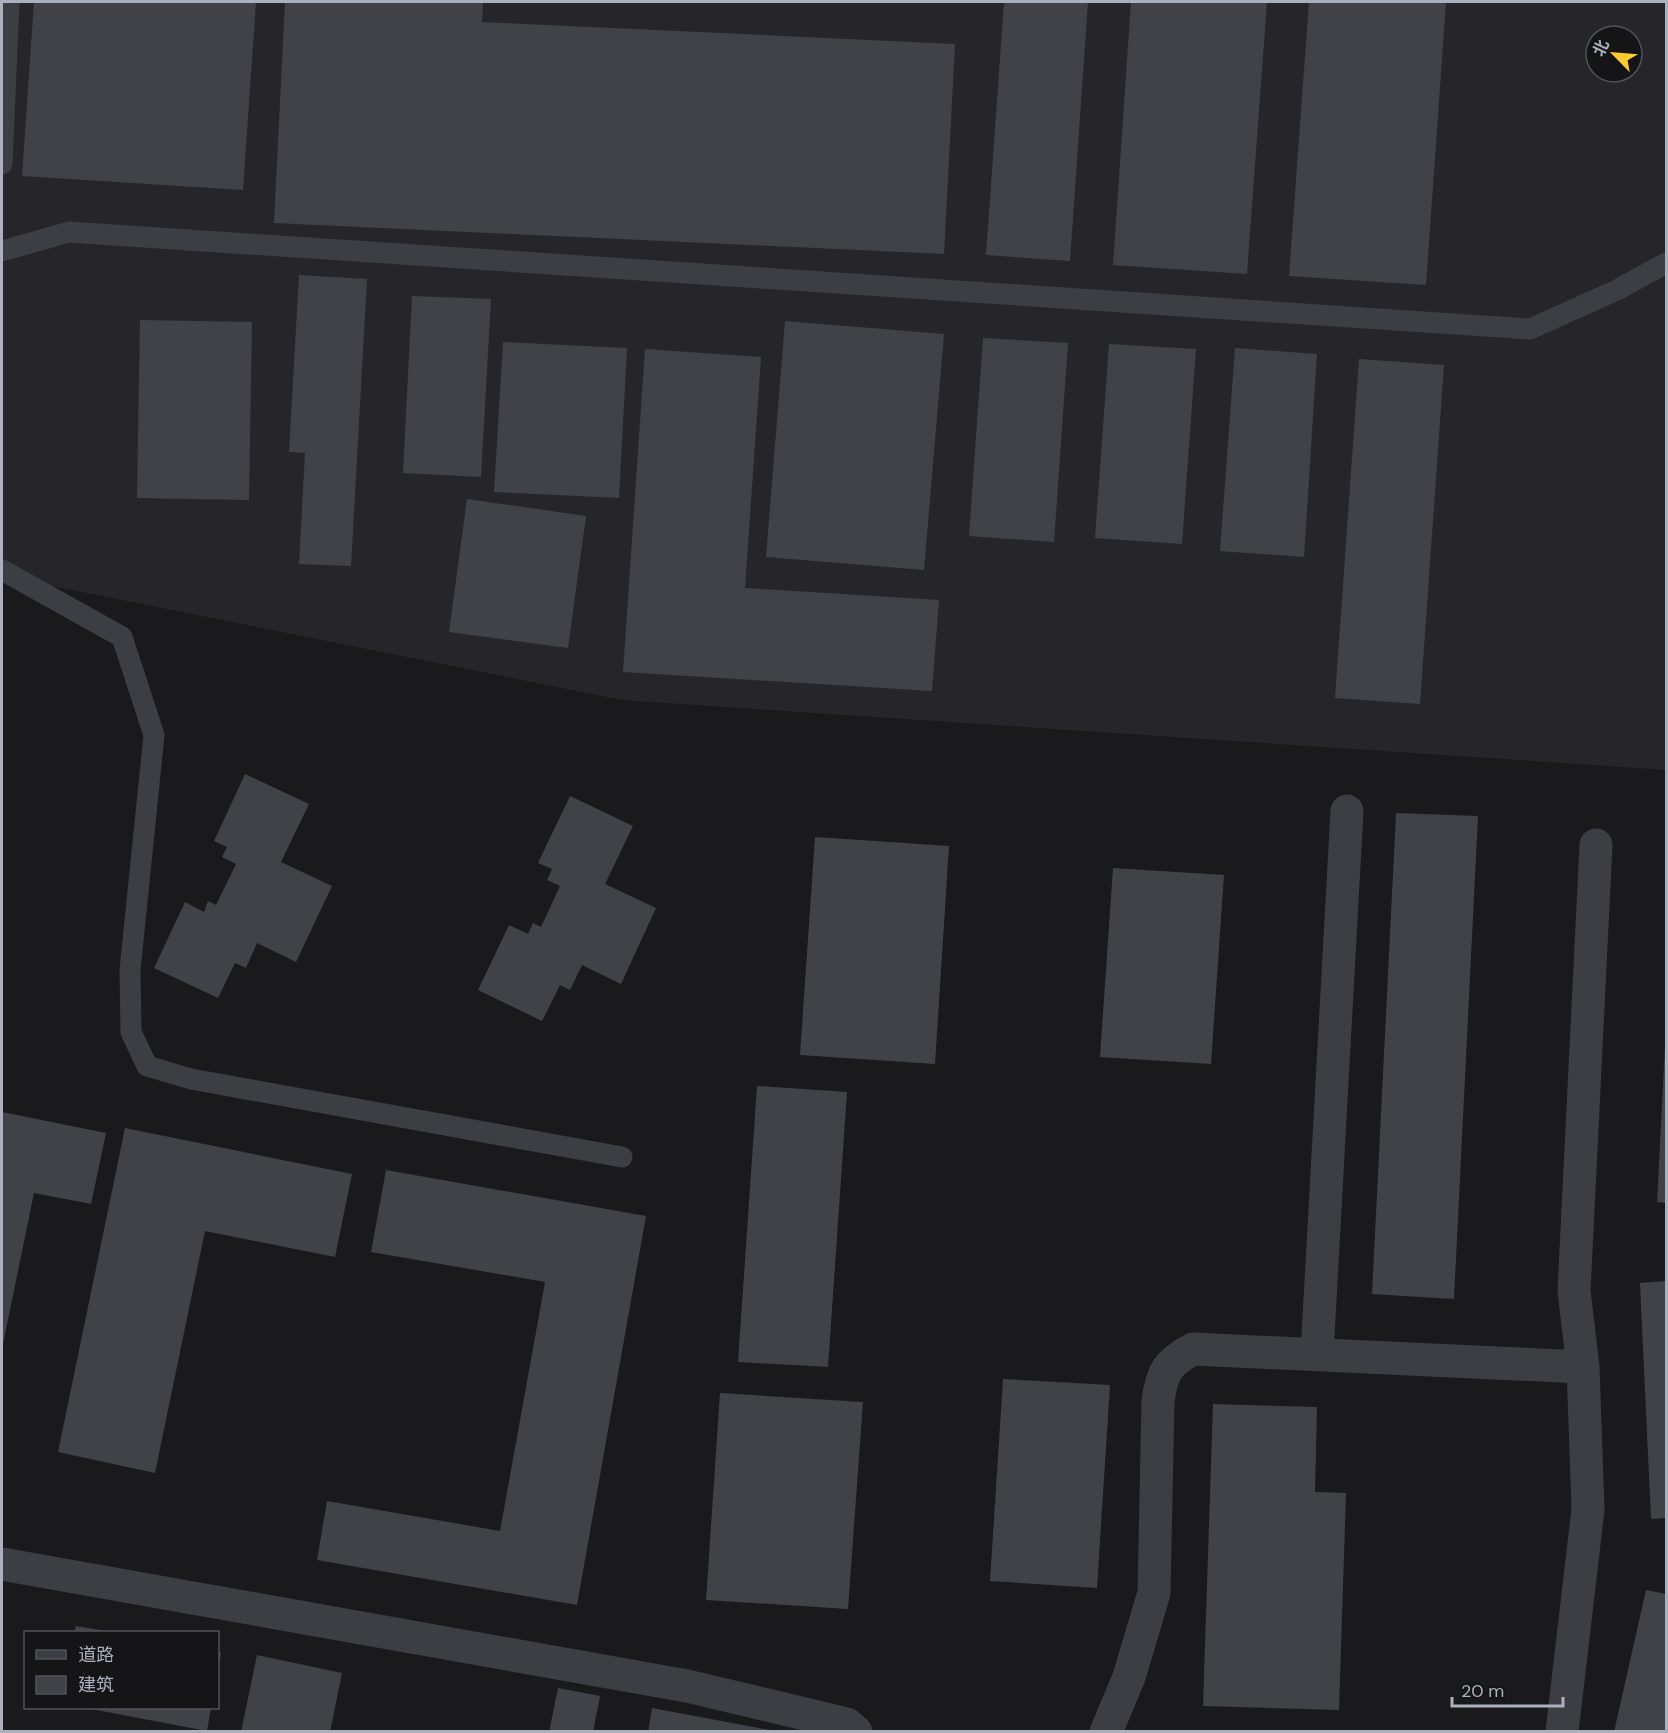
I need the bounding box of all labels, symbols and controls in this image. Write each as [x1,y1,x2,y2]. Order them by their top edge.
north arrow [1584,24,1644,84]
text: 北 [1588,36,1614,60]
legend [24,1631,219,1709]
text: 道路 [78,1643,114,1667]
scale bar [1452,1670,1563,1708]
text: 建筑 [78,1673,114,1697]
text: 20 m [1461,1679,1504,1703]

